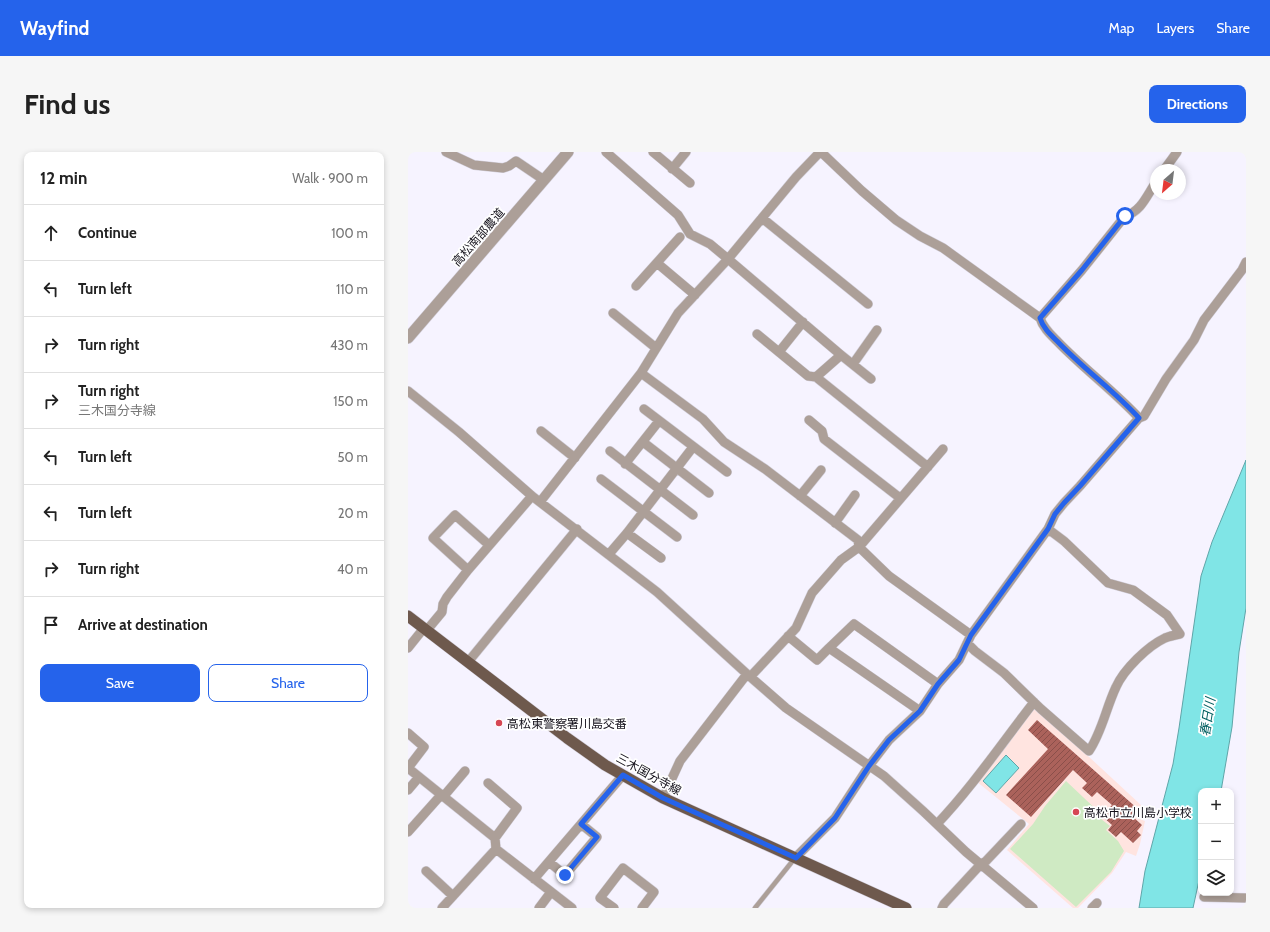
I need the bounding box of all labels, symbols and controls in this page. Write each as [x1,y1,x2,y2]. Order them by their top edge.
text: Wayfind [20,17,89,40]
text: Map [1109,19,1134,37]
text: Layers [1156,19,1194,37]
text: Share [1216,19,1250,37]
button: Directions [1149,85,1246,123]
text: Find us [24,87,110,121]
north arrow [1150,164,1186,200]
text: 12 min [40,168,87,188]
text: Walk · 900 m [292,170,368,186]
street label: 高松南部農道 [449,205,507,269]
route start [1116,207,1134,225]
icon: ahead [40,222,62,244]
text: Continue [78,224,137,242]
text: 100 m [331,225,368,241]
icon: left [40,278,62,300]
text: Turn left [78,280,132,298]
text: 110 m [336,281,368,297]
icon: right [40,334,62,356]
text: Turn right [78,336,139,354]
text: 430 m [330,337,368,353]
text: Turn right [78,382,139,400]
icon: right [40,390,62,412]
text: 150 m [333,393,368,409]
text: 三木国分寺線 [78,402,156,418]
icon: left [40,446,62,468]
text: Turn left [78,448,132,466]
text: 50 m [338,449,368,465]
icon: left [40,502,62,524]
text: Turn left [78,504,132,522]
text: 20 m [338,505,368,521]
icon: right [40,558,62,580]
text: Turn right [78,560,139,578]
text: 40 m [337,561,368,577]
icon: arrive [40,614,62,636]
text: Arrive at destination [78,616,208,634]
button: Save [40,664,200,702]
button: Share [208,664,368,702]
water label: 春日川 [1196,695,1218,738]
place label: 高松東警察署川島交番 [507,716,627,731]
marker: 高松東警察署川島交番 [494,718,504,728]
street label: 三木国分寺線 [614,750,684,798]
map controls [1198,788,1234,896]
button: + [1198,788,1234,824]
place label: 高松市立川島小学校 [1084,805,1192,820]
marker: 高松市立川島小学校 [1071,807,1081,817]
button: − [1198,824,1234,860]
button: layers [1198,860,1234,896]
route end [556,866,574,884]

